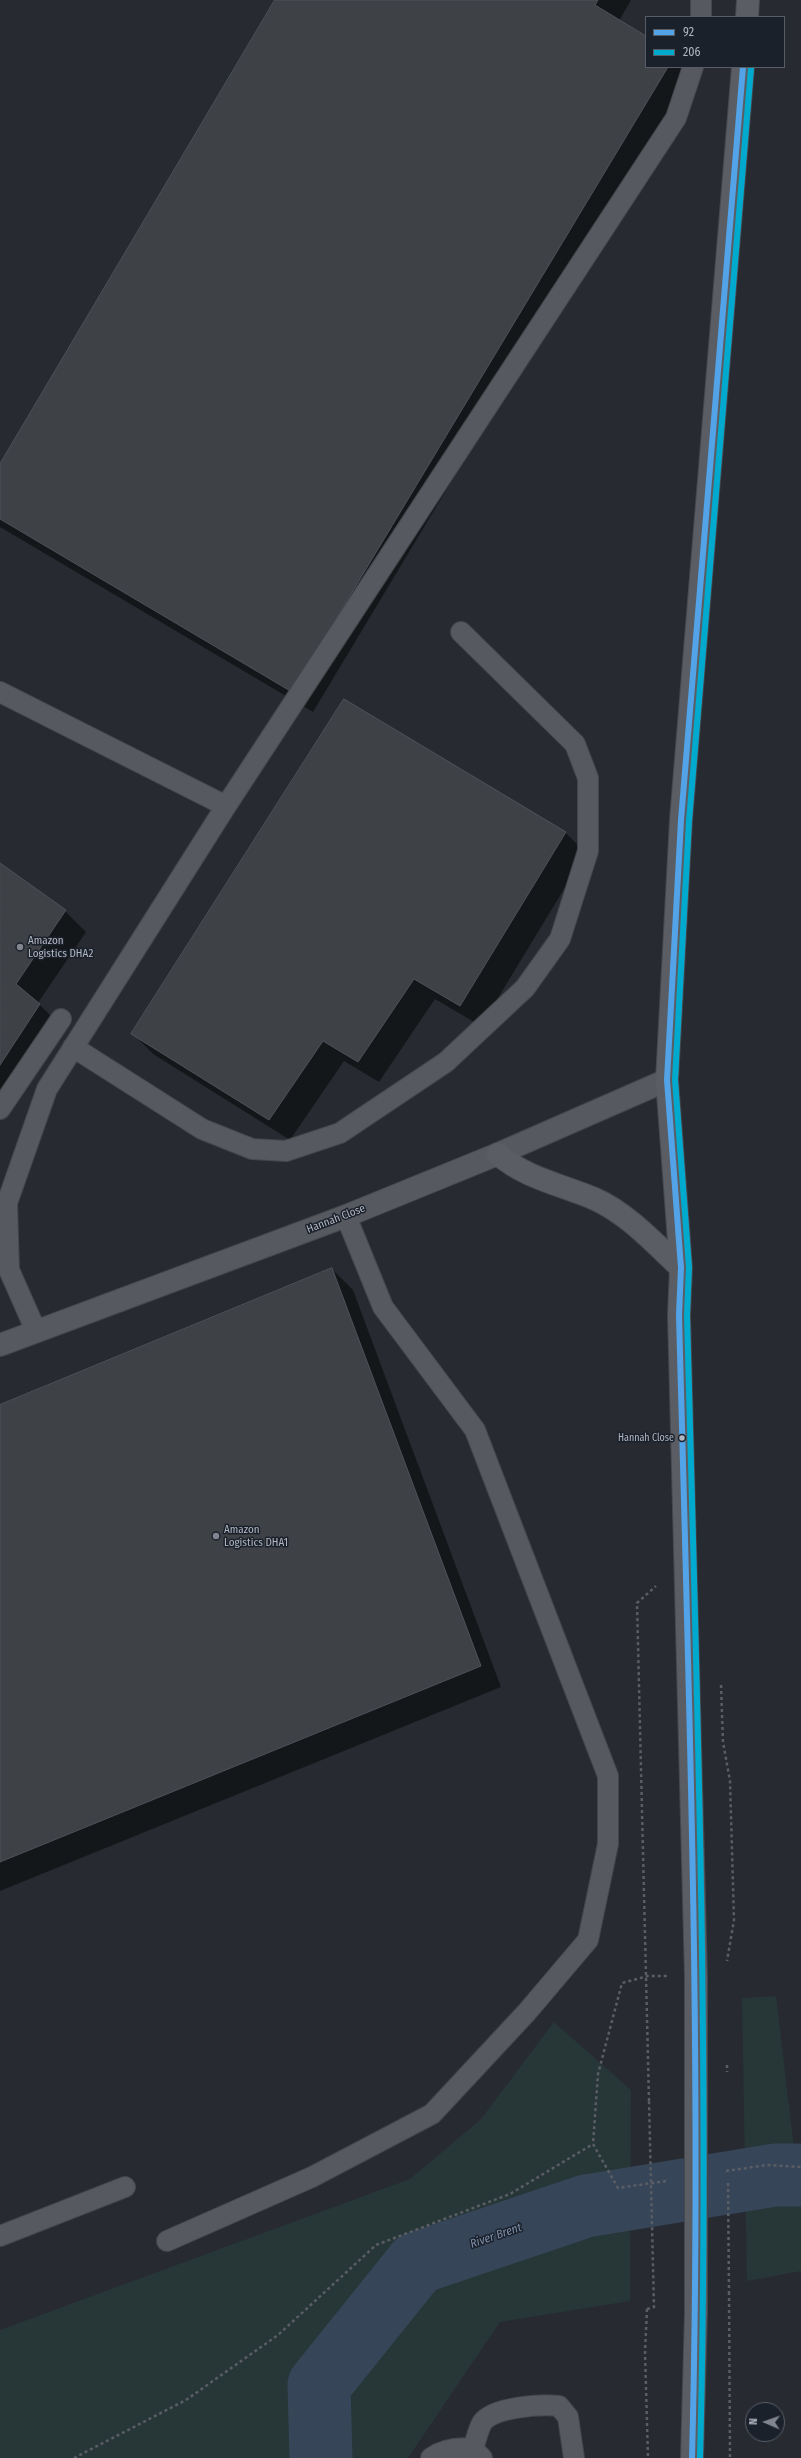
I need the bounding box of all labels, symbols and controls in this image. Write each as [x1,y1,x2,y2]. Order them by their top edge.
legend [645,16,785,68]
text: 92 [683,25,694,39]
text: 206 [683,45,701,59]
place label: Amazon Logistics DHA2 [28,934,93,960]
marker: Amazon Logistics DHA2 [15,942,25,952]
street label: Hannah Close [305,1202,367,1236]
place label: Hannah Close [618,1432,674,1444]
marker: Hannah Close [677,1433,687,1443]
place label: Amazon Logistics DHA1 [224,1523,288,1549]
marker: Amazon Logistics DHA1 [211,1531,221,1541]
water label: River Brent [468,2220,524,2252]
north arrow [745,2402,785,2442]
text: N [747,2418,760,2425]

